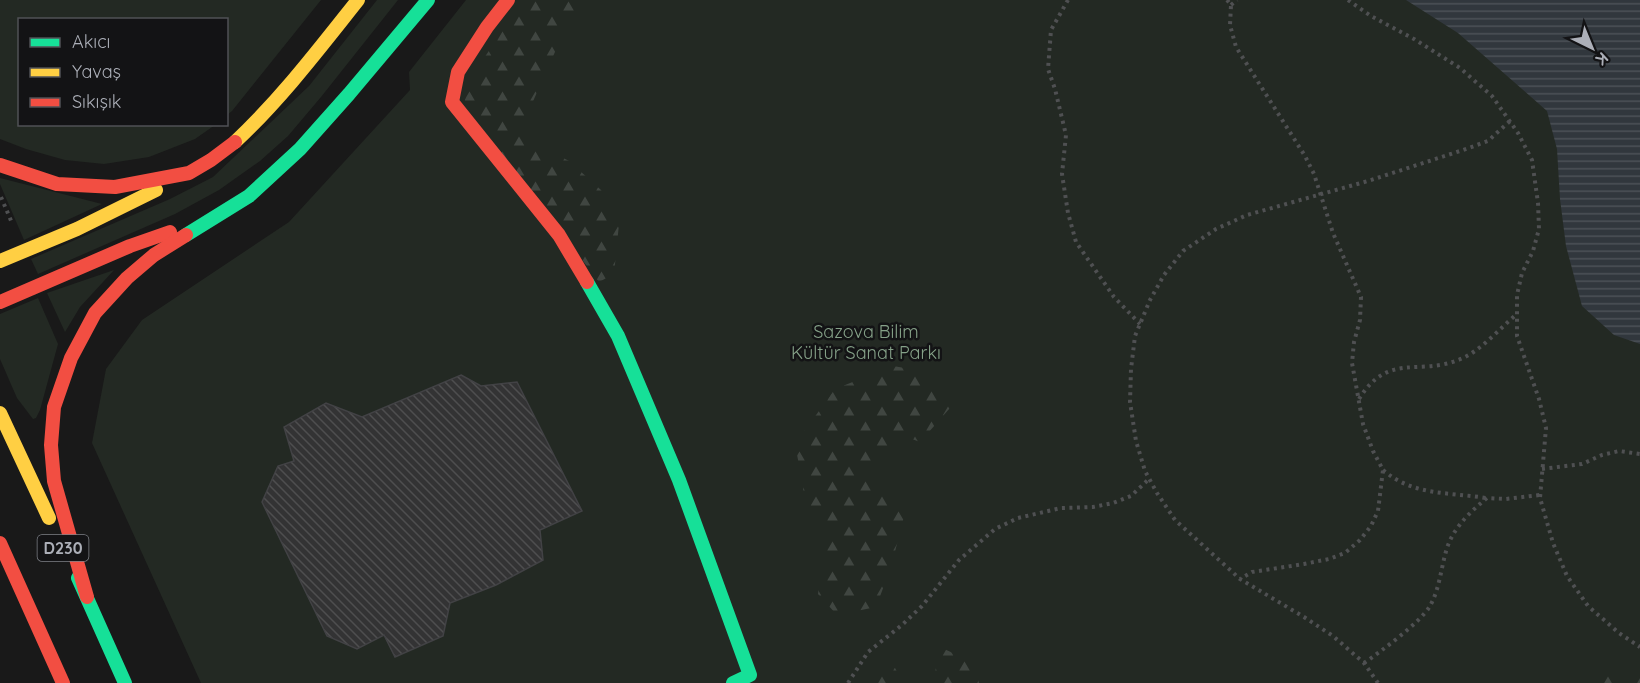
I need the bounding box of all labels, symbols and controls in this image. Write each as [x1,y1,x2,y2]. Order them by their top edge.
legend [18,18,228,126]
north arrow [1562,18,1622,78]
text: Akıcı [72,30,110,53]
text: K [1592,48,1613,70]
text: Yavaş [72,60,121,83]
text: Sıkışık [72,90,121,113]
park label: Sazova Bilim Kültür Sanat Parkı [791,320,941,364]
road number: D230 [38,535,88,561]

